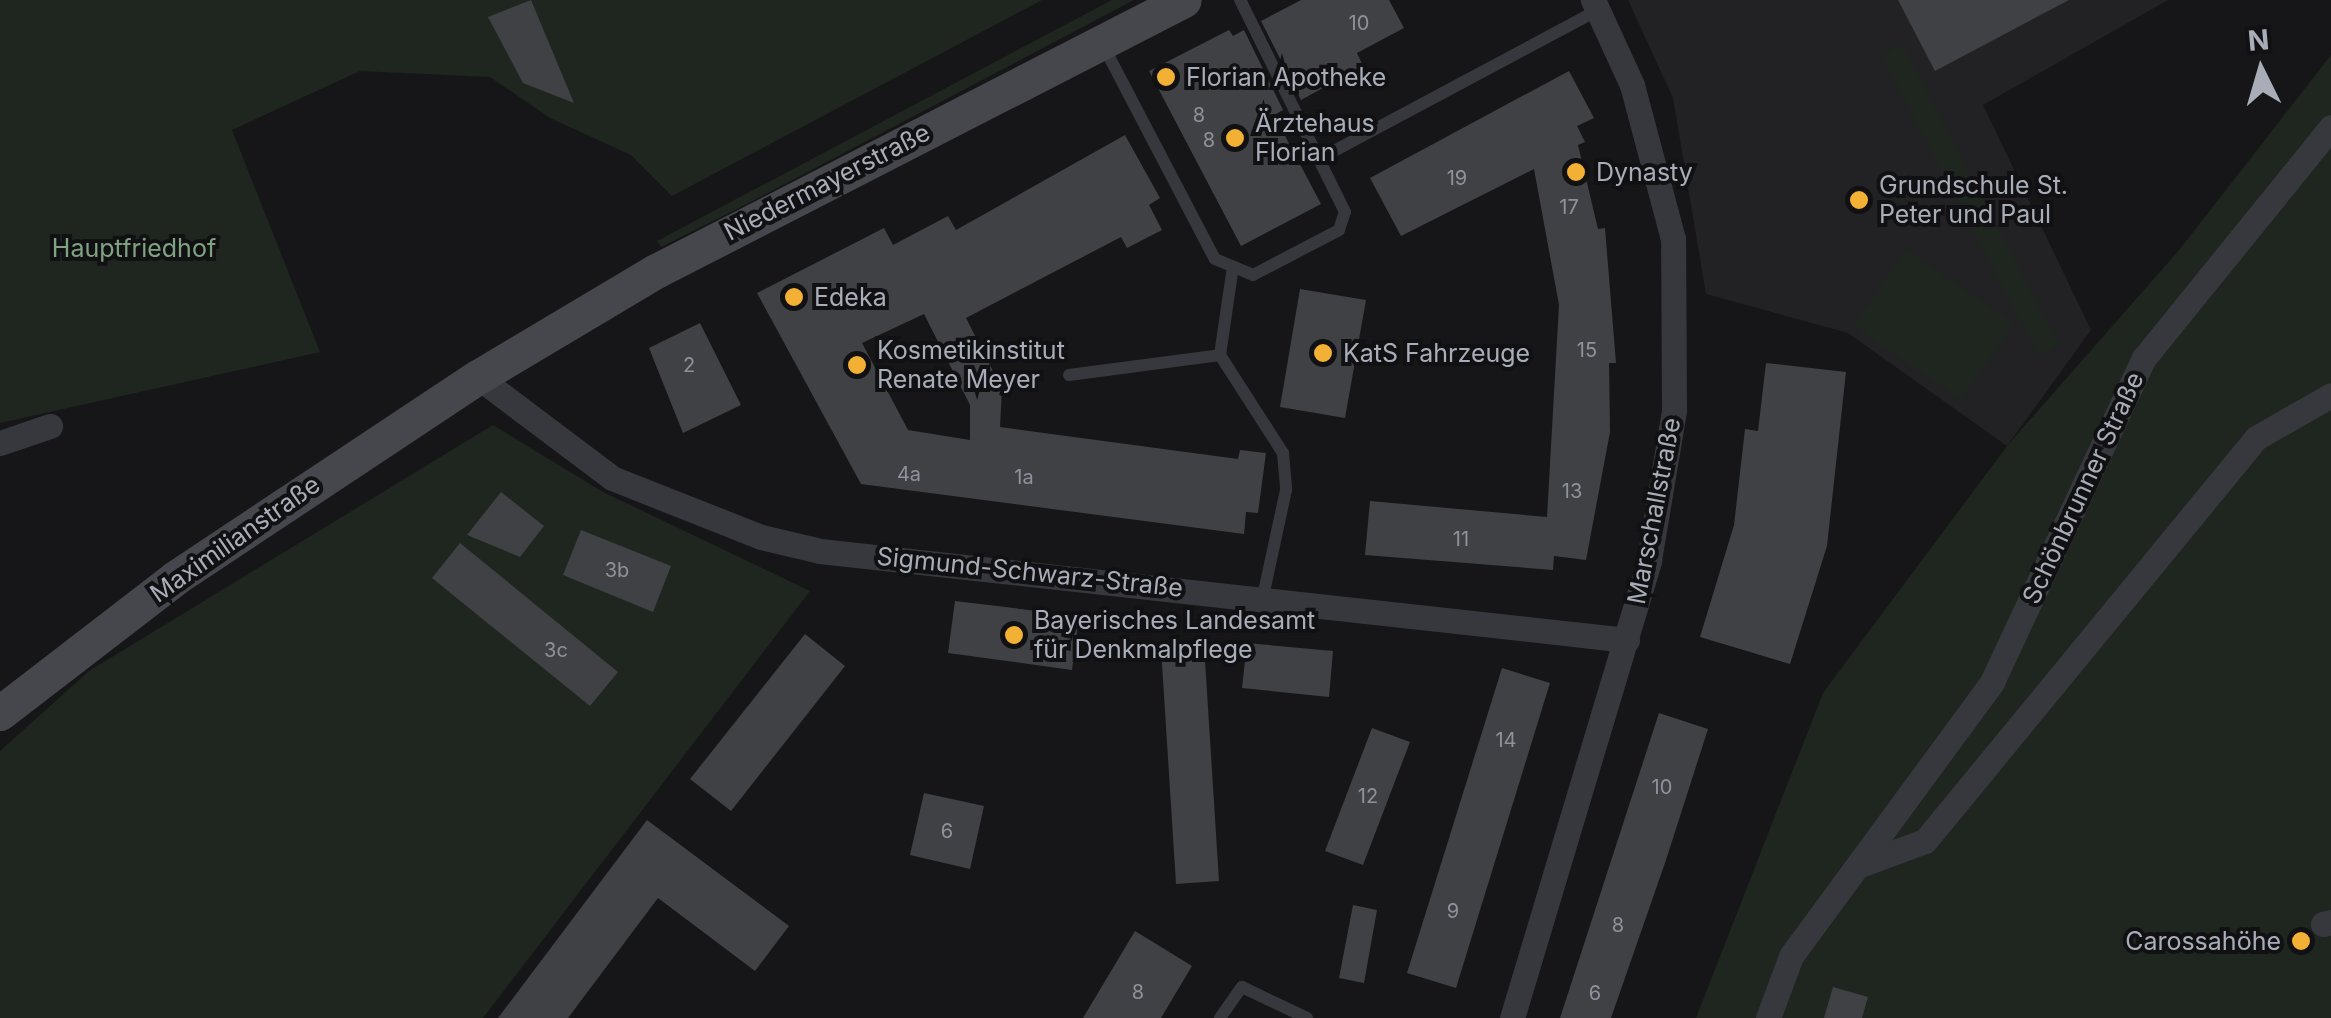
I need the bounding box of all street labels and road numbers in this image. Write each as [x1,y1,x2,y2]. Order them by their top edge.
street label: Niedermayerstraße [719,117,935,247]
street label: Schönbrunner Straße [2016,367,2150,609]
street label: Marschallstraße [1621,415,1687,607]
street label: Maximilianstraße [144,469,326,609]
street label: Sigmund-Schwarz-Straße [875,541,1185,603]

